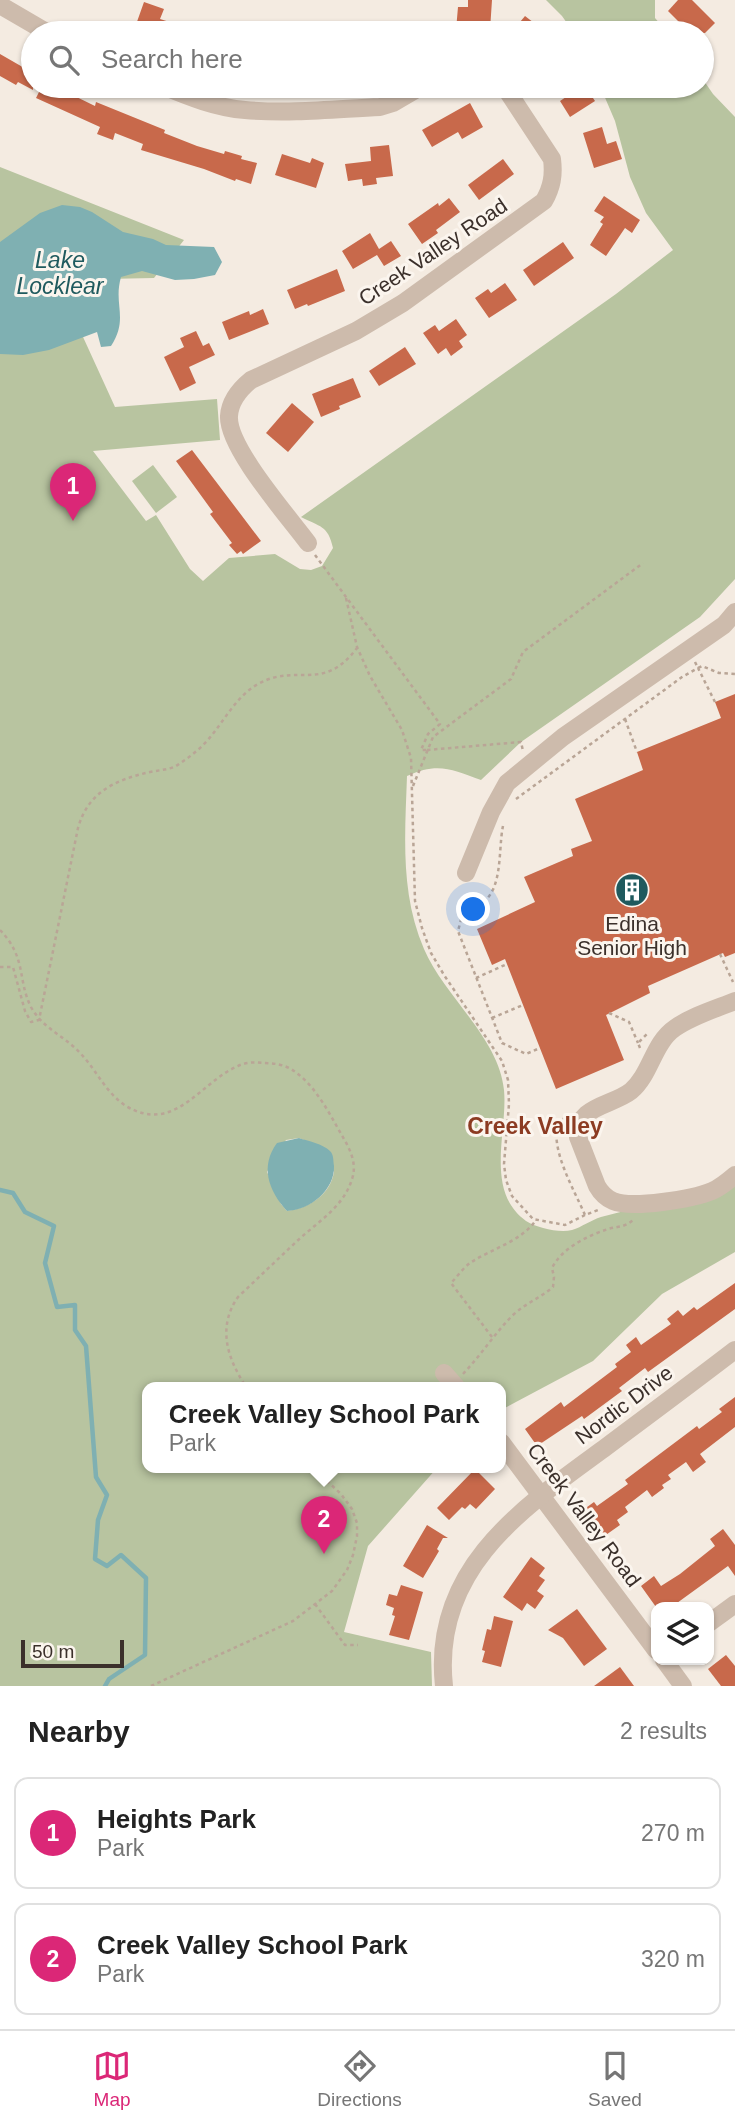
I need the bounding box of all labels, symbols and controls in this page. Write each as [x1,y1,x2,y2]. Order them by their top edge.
search box [21,21,714,98]
icon: search [45,41,83,79]
text: Search here [101,44,243,74]
street label: Creek Valley Road [354,194,511,310]
water label: Lake Locklear [17,247,105,299]
pin: 1 [50,463,96,521]
building icon: Edina Senior High [613,871,651,909]
your location [456,892,490,926]
place label: Edina Senior High [577,912,687,959]
district label: Creek Valley [467,1113,603,1139]
street label: Nordic Drive [571,1361,677,1449]
popup [142,1382,506,1473]
text: Creek Valley School Park [169,1399,479,1429]
text: Park [169,1430,216,1456]
street label: Creek Valley Road [523,1438,646,1591]
pin: 2 [301,1496,347,1554]
map controls [651,1602,714,1665]
button: layers [651,1602,714,1665]
scale bar [21,1637,124,1669]
text: 50 m [32,1641,74,1662]
text: Nearby [28,1715,130,1748]
text: 2 results [620,1718,707,1744]
text: Heights Park [97,1804,256,1834]
text: 1 [47,1820,59,1846]
text: 270 m [641,1820,705,1846]
text: Park [97,1835,144,1861]
text: Creek Valley School Park [97,1930,408,1960]
text: 2 [47,1946,59,1972]
text: 320 m [641,1946,705,1972]
text: Park [97,1961,144,1987]
tab: Map [93,2047,131,2111]
tab: Directions [317,2047,402,2111]
tab: Saved [588,2047,642,2111]

